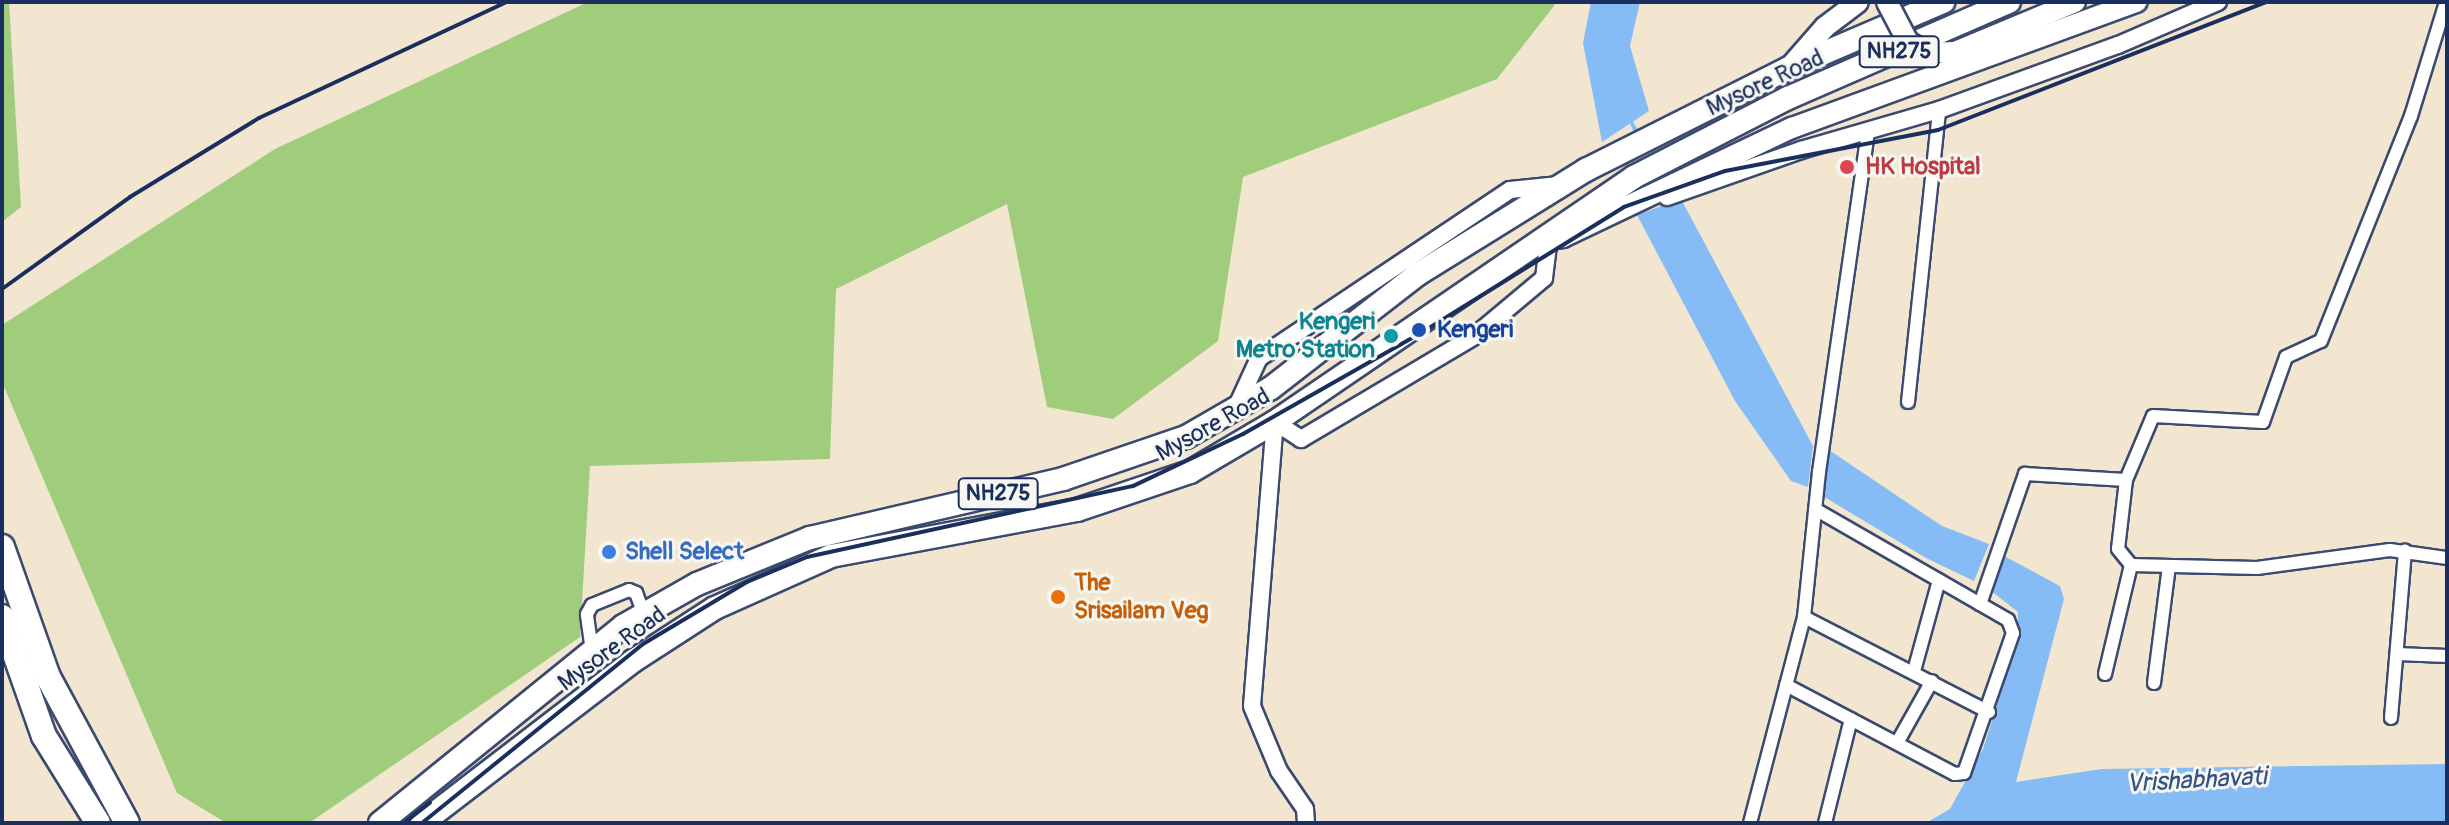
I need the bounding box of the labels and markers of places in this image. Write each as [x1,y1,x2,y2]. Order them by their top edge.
place label: HK Hospital [1865,153,1981,181]
marker: HK Hospital [1836,156,1858,178]
place label: Kengeri Metro Station [1236,308,1375,364]
place label: Kengeri [1437,316,1513,344]
marker: Kengeri [1408,319,1430,341]
marker: Kengeri Metro Station [1382,327,1400,345]
place label: Shell Select [625,538,744,566]
marker: Shell Select [600,543,618,561]
place label: The Srisailam Veg [1074,569,1209,625]
marker: The Srisailam Veg [1049,588,1067,606]

